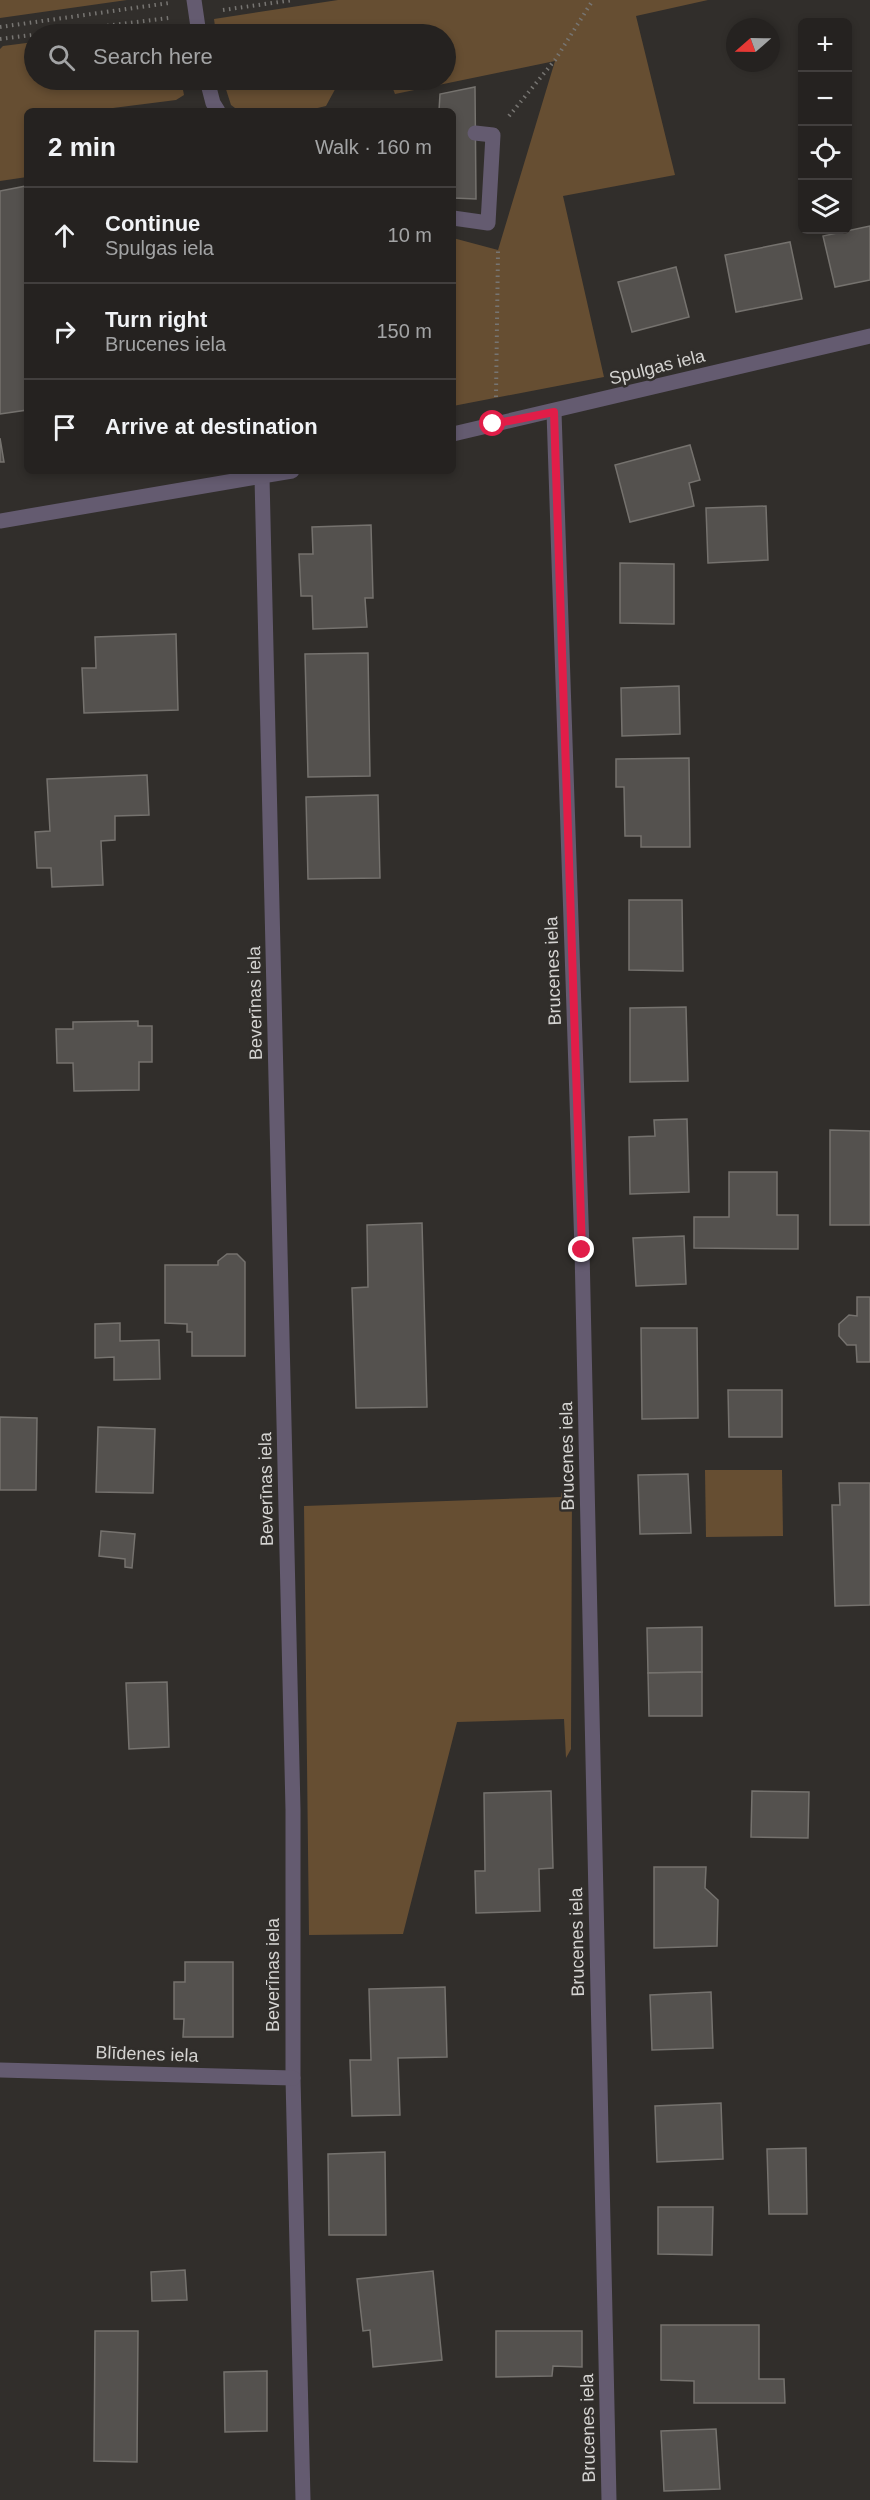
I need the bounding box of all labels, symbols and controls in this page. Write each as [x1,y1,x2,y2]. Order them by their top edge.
north arrow [726,18,780,72]
map controls [798,18,852,234]
button: + [798,18,852,72]
search box [24,24,456,90]
icon: search [45,41,78,74]
text: Search here [93,44,213,69]
button: − [798,72,852,126]
button: locate [798,126,852,180]
text: 2 min [48,132,116,162]
text: Walk · 160 m [315,136,432,158]
button: layers [798,180,852,234]
text: Continue [105,211,200,236]
icon: ahead [48,219,81,252]
text: 10 m [388,224,432,246]
text: Spulgas iela [105,237,214,259]
text: Turn right [105,307,207,332]
icon: right [48,315,81,348]
text: 150 m [376,320,432,342]
text: Brucenes iela [105,333,226,355]
street label: Spulgas iela [607,345,708,389]
route start [479,410,505,436]
icon: arrive [48,411,81,444]
text: Arrive at destination [105,414,318,439]
street label: Brucenes iela [541,915,565,1026]
street label: Beverīnas iela [244,945,266,1060]
route end [568,1236,594,1262]
street label: Brucenes iela [556,1400,578,1511]
street label: Beverīnas iela [255,1431,277,1546]
street label: Brucenes iela [566,1886,588,1997]
street label: Beverīnas iela [263,1917,283,2032]
street label: Blīdenes iela [95,2042,200,2066]
street label: Brucenes iela [577,2372,599,2483]

